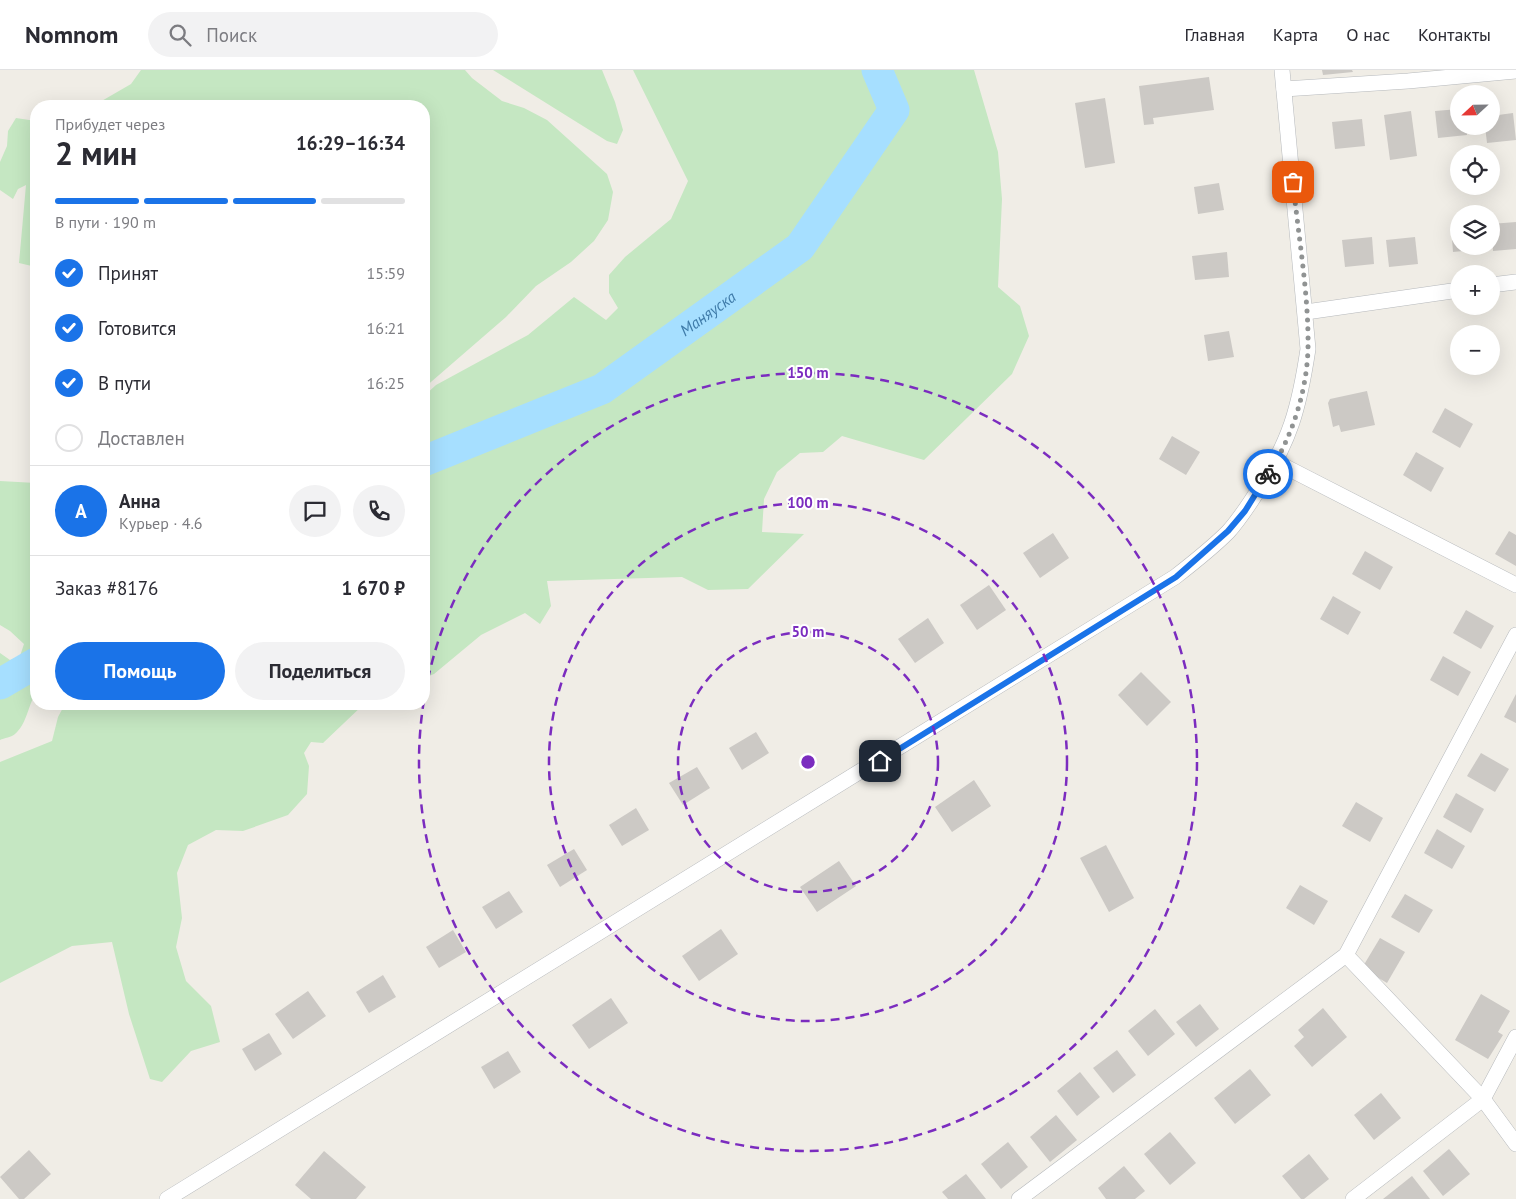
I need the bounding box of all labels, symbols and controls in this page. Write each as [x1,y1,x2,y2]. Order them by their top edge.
search box [148,12,498,57]
text: Nomnom [25,19,118,50]
icon: search [166,21,194,49]
text: Поиск [206,23,257,47]
text: Главная [1184,23,1245,46]
text: Карта [1273,23,1318,46]
text: О нас [1346,23,1390,46]
text: Контакты [1418,23,1491,46]
north arrow [1450,85,1500,135]
map controls [1450,85,1500,375]
text: Прибудет через [55,114,165,134]
text: 16:29–16:34 [296,131,405,155]
text: 2 мин [55,132,137,174]
button: locate [1450,145,1500,195]
pin [1272,161,1314,203]
icon: bag [1279,168,1307,196]
button: layers [1450,205,1500,255]
text: В пути · 190 m [55,212,156,232]
icon: check [55,259,83,287]
text: Принят [98,261,158,285]
text: 15:59 [367,263,405,283]
button: + [1450,265,1500,315]
water label: Маняуска [676,286,740,340]
icon: check [55,314,83,342]
text: Готовится [98,316,176,340]
text: 16:21 [367,318,405,338]
button: − [1450,325,1500,375]
text: 150 m [787,363,829,382]
icon: check [55,369,83,397]
text: В пути [98,371,151,395]
text: 16:25 [367,373,405,393]
text: Доставлен [98,426,185,450]
courier [1243,449,1293,499]
icon: bike [1254,460,1282,488]
button: chat [289,485,341,537]
button: phone [353,485,405,537]
text: Анна [119,489,160,513]
text: 100 m [787,493,829,512]
text: А [75,499,87,523]
text: Курьер · 4.6 [119,513,203,533]
text: Заказ #8176 [55,576,158,600]
text: 1 670 ₽ [342,576,405,600]
text: 50 m [792,622,824,641]
button: Помощь [55,642,225,700]
button: Поделиться [235,642,405,700]
pin [859,740,901,782]
icon: home [866,747,894,775]
centre of rings [799,753,817,771]

